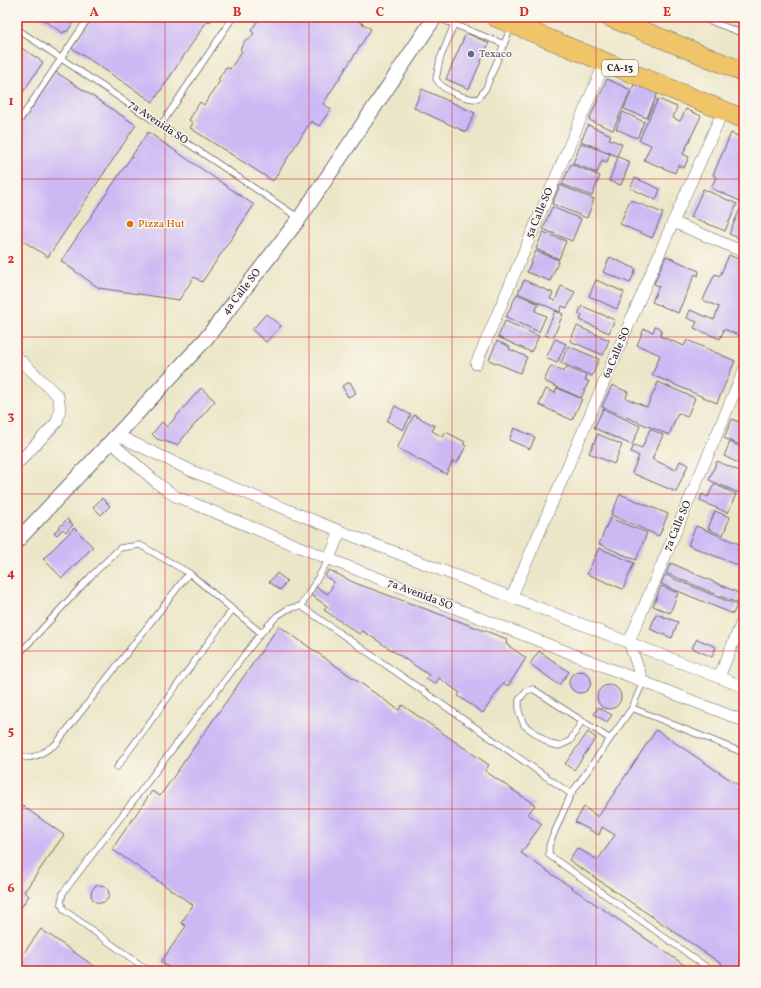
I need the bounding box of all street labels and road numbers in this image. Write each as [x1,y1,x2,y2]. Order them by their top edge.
road number: CA-13 [602,60,638,76]
street label: 7a Avenida SO [125,98,191,148]
street label: 5a Calle SO [523,185,557,241]
street label: 4a Calle SO [219,266,265,318]
street label: 6a Calle SO [600,325,634,381]
street label: 7a Calle SO [661,498,695,554]
street label: 7a Avenida SO [385,576,455,614]

